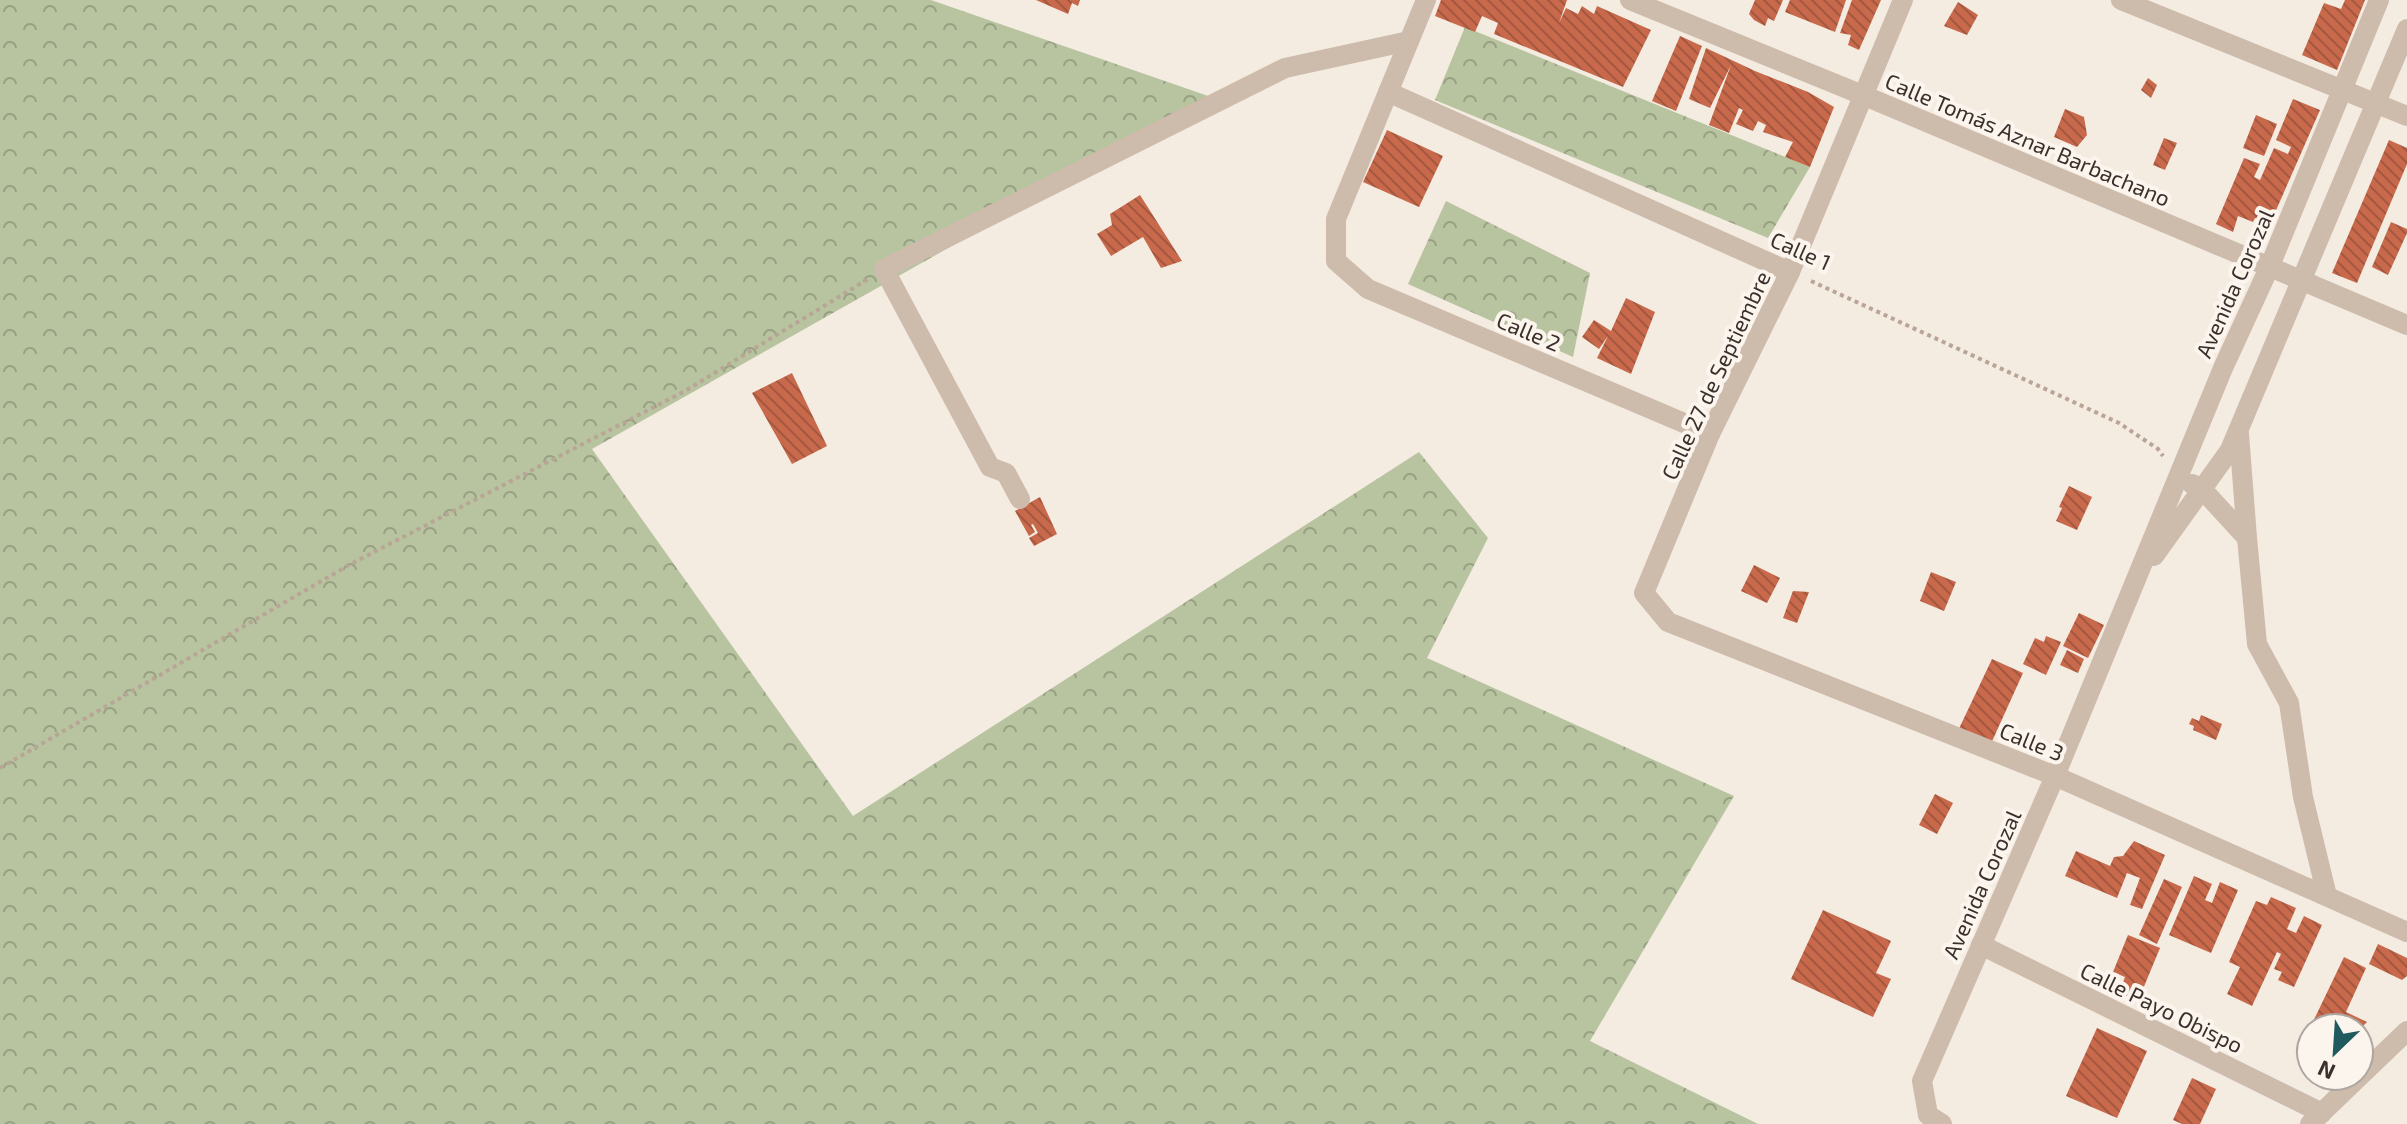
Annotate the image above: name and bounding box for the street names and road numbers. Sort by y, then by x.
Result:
street label: Calle Tomás Aznar Barbachano [1882,67,2174,211]
street label: Avenida Corozal [2190,204,2279,362]
street label: Calle 1 [1767,225,1835,275]
street label: Calle 27 de Septiembre [1655,267,1775,483]
street label: Calle 2 [1493,306,1565,356]
street label: Calle 3 [1996,716,2068,766]
street label: Avenida Corozal [1937,805,2026,963]
street label: Calle Payo Obispo [2077,956,2247,1058]

